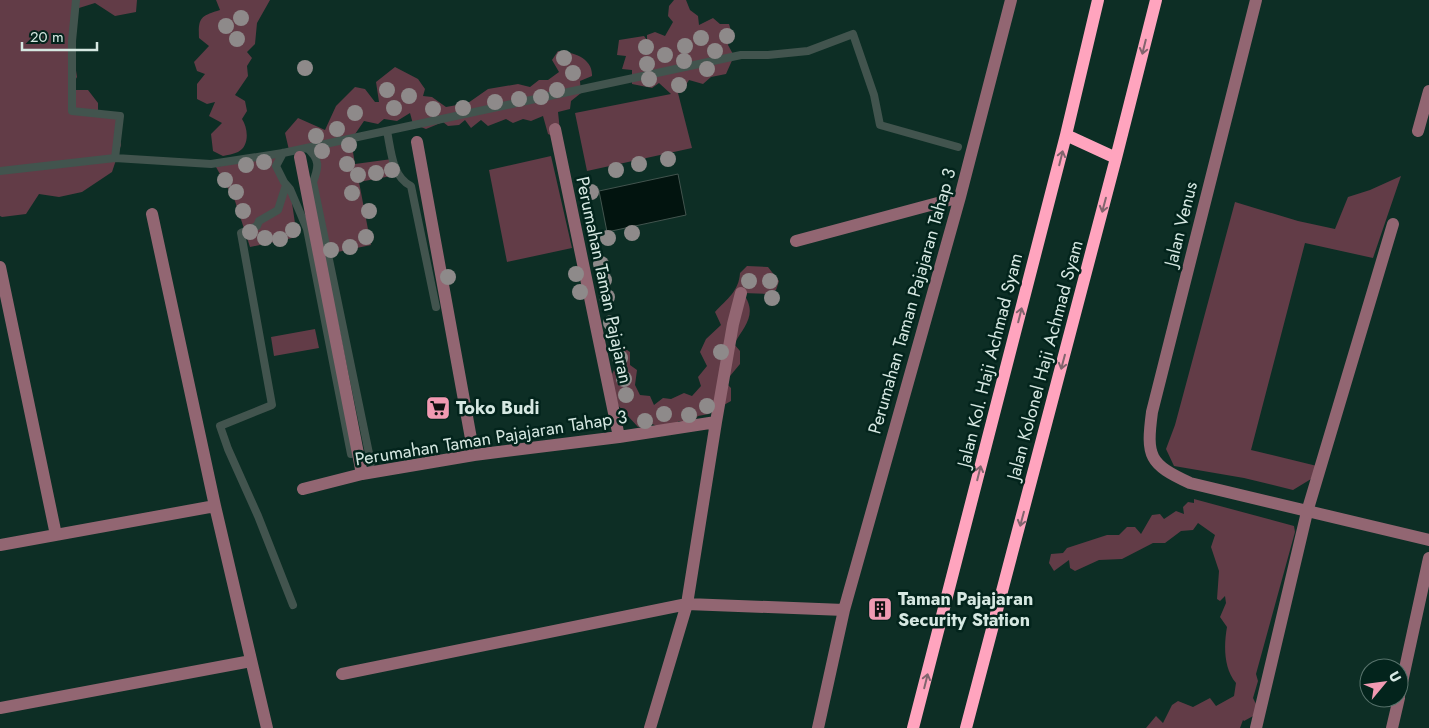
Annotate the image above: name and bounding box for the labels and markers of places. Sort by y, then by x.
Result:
supermarket icon: Toko Budi [425,395,451,421]
place label: Toko Budi [456,395,539,421]
place label: Taman Pajajaran Security Station [898,586,1033,633]
building icon: Taman Pajajaran Security Station [867,596,893,622]

